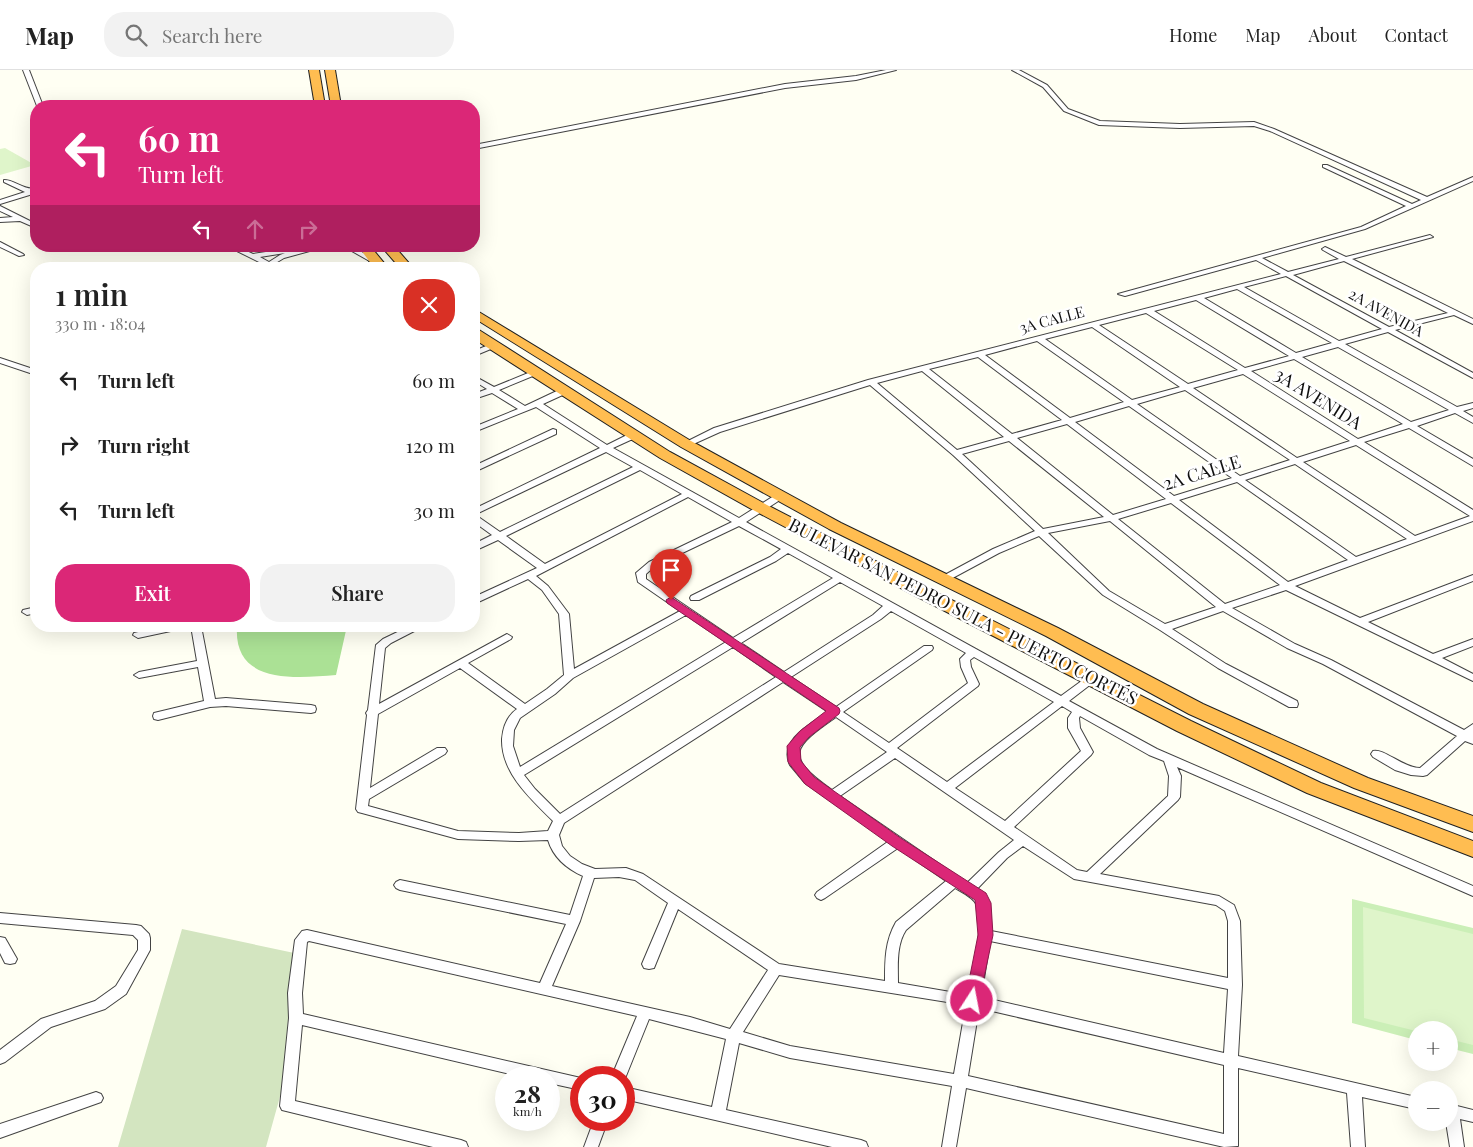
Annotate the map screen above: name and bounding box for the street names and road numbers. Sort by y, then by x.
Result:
street label: 2A AVENIDA [1345,283,1428,341]
street label: 3A CALLE [1017,301,1086,337]
street label: 3A AVENIDA [1270,362,1367,435]
street label: 2A CALLE [1160,449,1243,495]
street label: BULEVAR SAN PEDRO SULA - PUERTO CORTÉS [785,512,1142,710]

